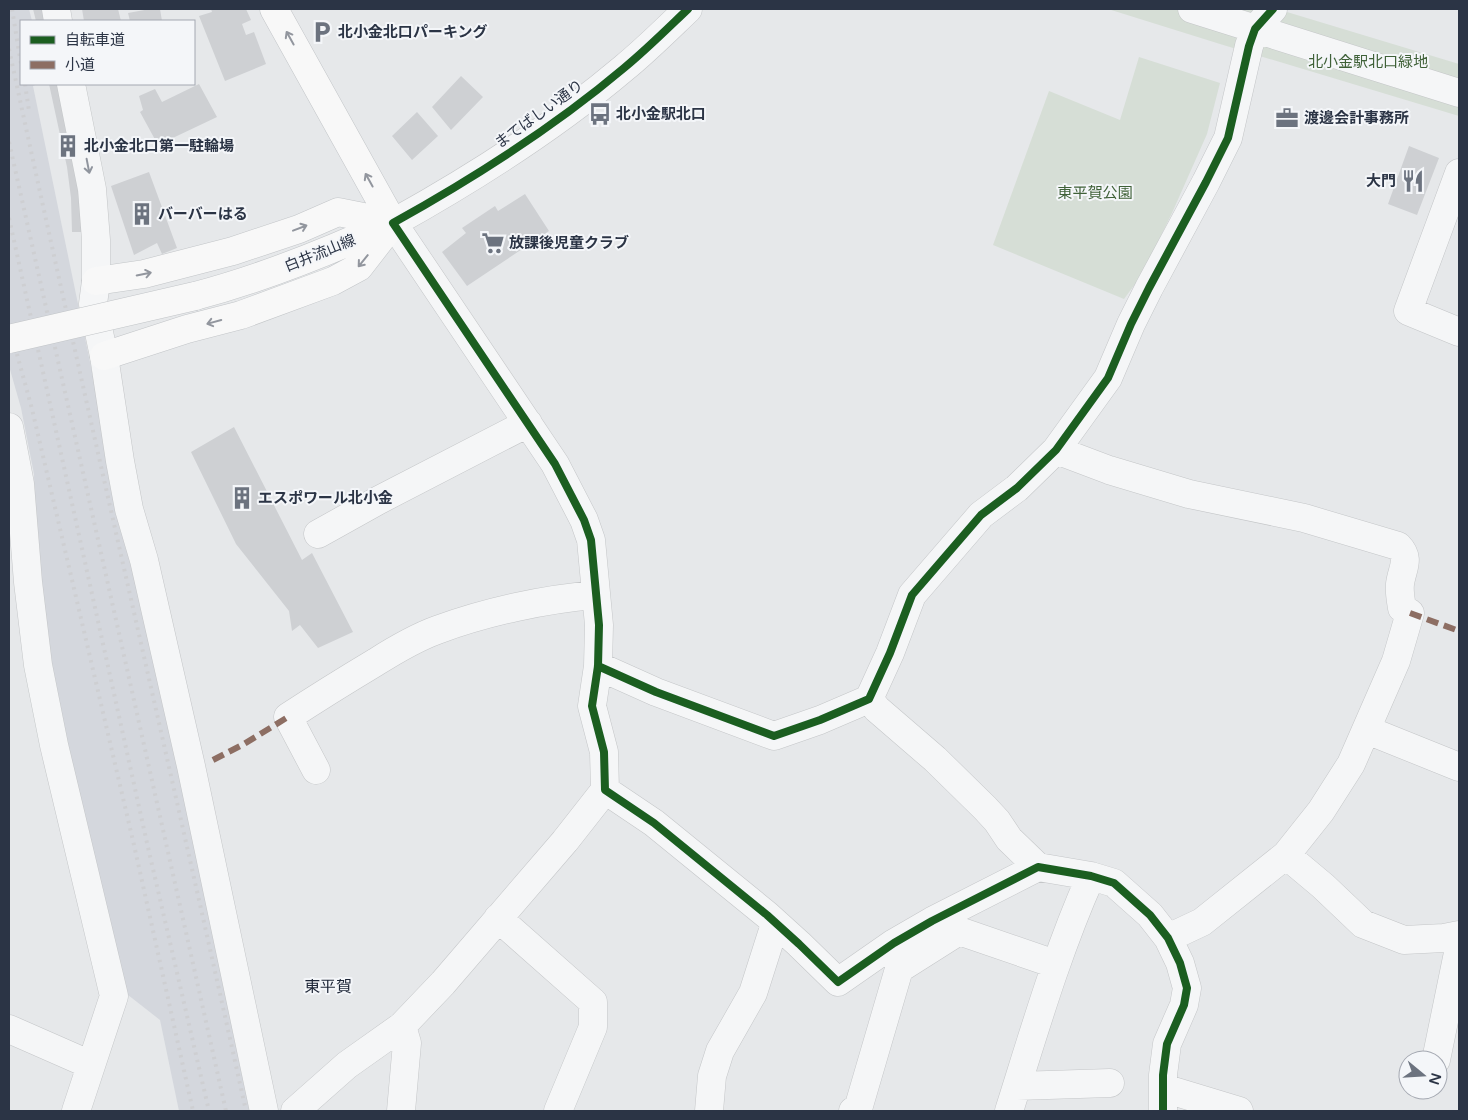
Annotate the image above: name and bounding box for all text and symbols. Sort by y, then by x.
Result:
parking icon: 北小金北口パーキング [309,19,335,45]
legend [20,20,195,85]
place label: 北小金北口パーキング [338,23,488,41]
text: 自転車道 [65,31,125,49]
one-way arrow [285,31,294,46]
park label: 北小金駅北口緑地 [1308,53,1428,71]
text: 小道 [65,56,95,74]
street label: まてばしい通り [491,76,587,152]
bus stop icon: 北小金駅北口 [587,101,613,127]
place label: 北小金駅北口 [616,105,706,123]
office icon: 渡邊会計事務所 [1274,105,1300,131]
place label: 渡邊会計事務所 [1304,109,1409,127]
building icon: 北小金北口第一駐輪場 [55,133,81,159]
place label: 北小金北口第一駐輪場 [84,137,234,155]
one-way arrow [84,157,94,173]
restaurant icon: 大門 [1400,168,1426,194]
place label: 大門 [1366,172,1396,190]
one-way arrow [364,173,373,188]
park label: 東平賀公園 [1057,184,1133,202]
building icon: バーバーはる [129,201,155,227]
place label: バーバーはる [158,205,248,223]
one-way arrow [291,223,307,232]
supermarket icon: 放課後児童クラブ [480,230,506,256]
street label: 白井流山線 [282,231,358,275]
place label: 放課後児童クラブ [509,234,629,252]
one-way arrow [358,255,369,268]
one-way arrow [135,268,151,278]
one-way arrow [207,318,223,328]
building icon: エスポワール北小金 [229,485,255,511]
place label: エスポワール北小金 [258,489,393,507]
district label: 東平賀 [304,977,352,997]
north arrow [1398,1050,1448,1100]
text: N [1425,1071,1445,1087]

